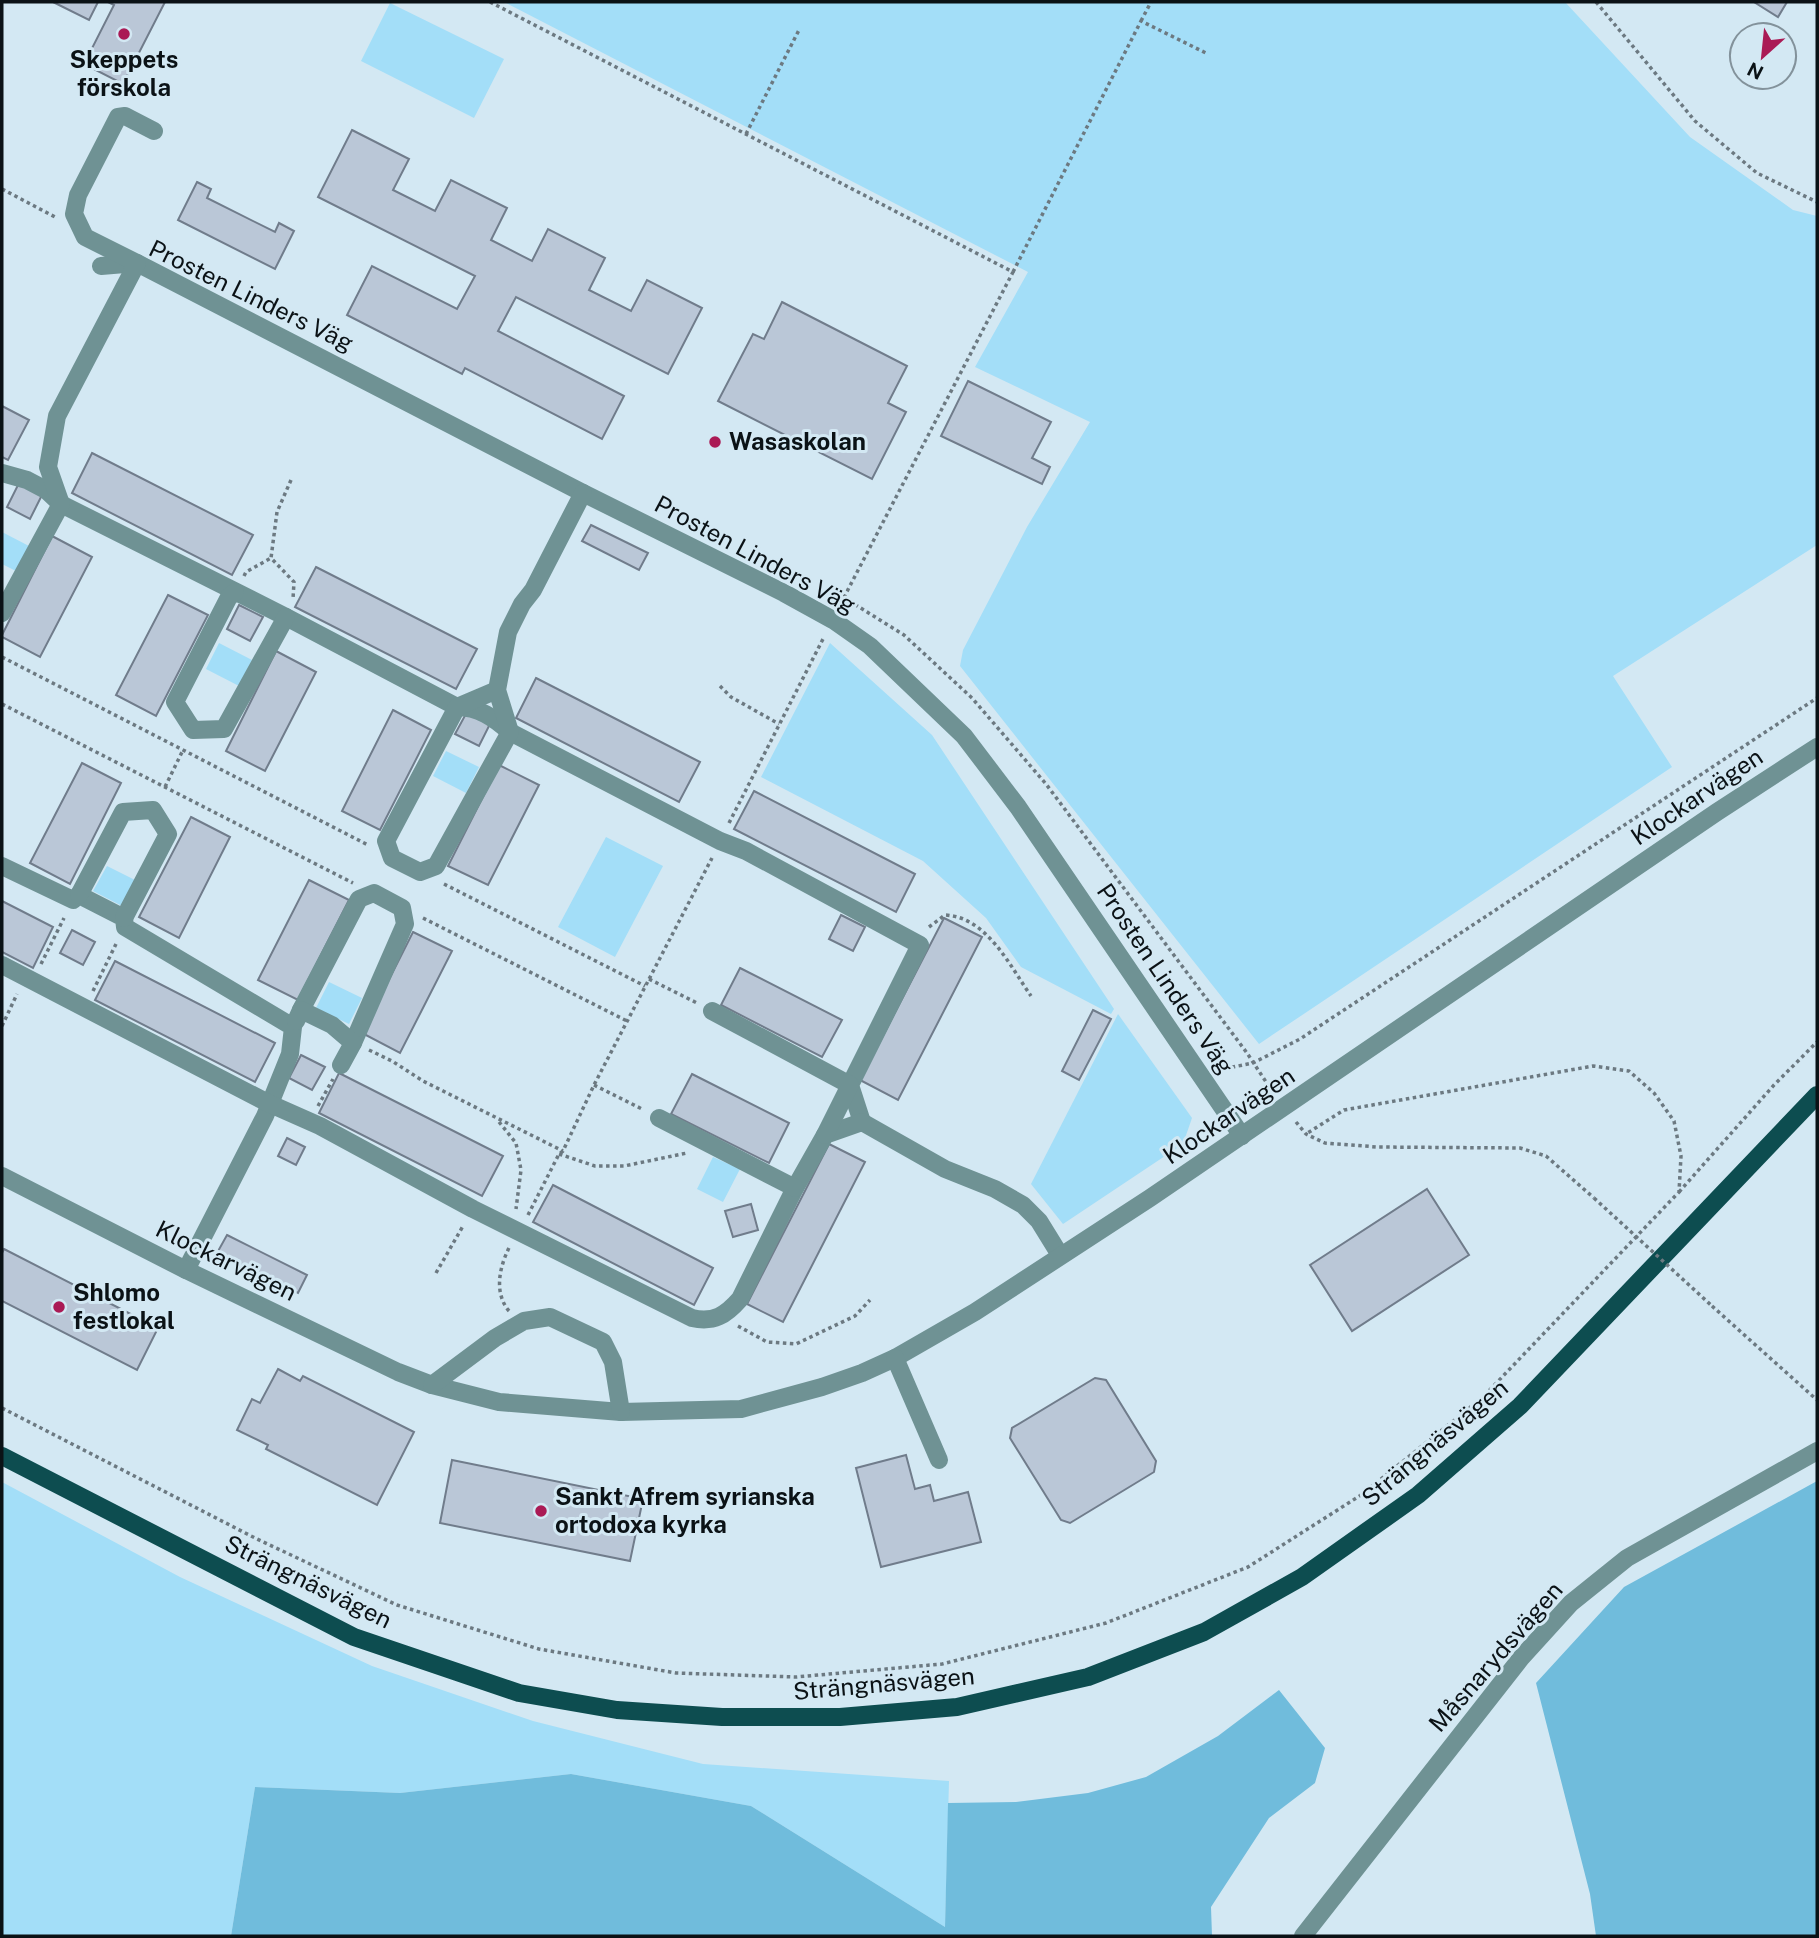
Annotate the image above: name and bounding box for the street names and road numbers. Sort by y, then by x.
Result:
street label: Prosten Linders Väg [145,233,358,357]
street label: Prosten Linders Väg [650,489,861,619]
street label: Klockarvägen [1625,742,1768,850]
street label: Prosten Linders Väg [1092,878,1240,1079]
street label: Klockarvägen [1157,1061,1300,1169]
street label: Klockarvägen [152,1214,301,1306]
street label: Strängnäsvägen [1356,1373,1513,1511]
street label: Strängnäsvägen [220,1529,396,1634]
street label: Måsnarydsvägen [1423,1576,1568,1737]
street label: Strängnäsvägen [792,1661,976,1705]

